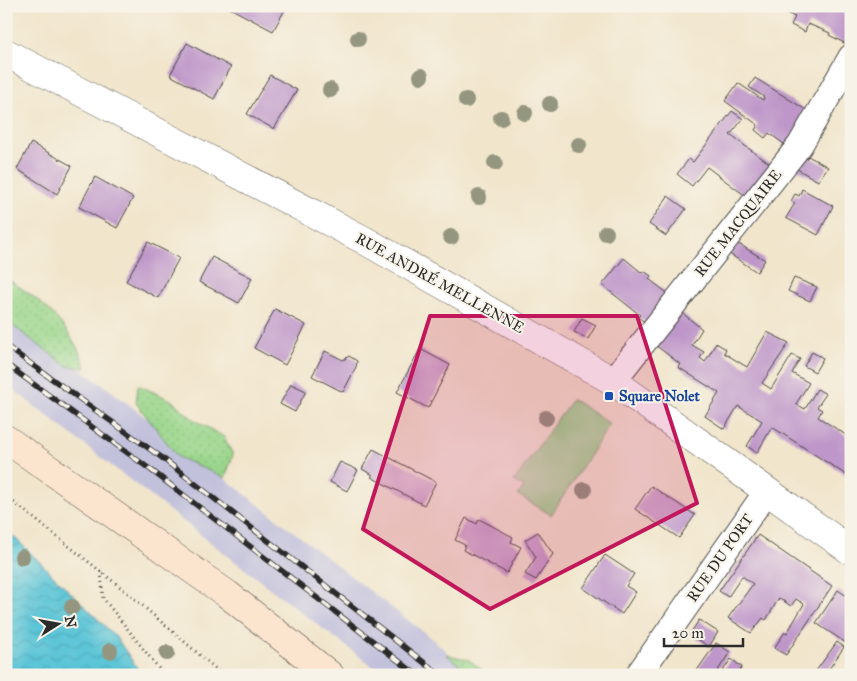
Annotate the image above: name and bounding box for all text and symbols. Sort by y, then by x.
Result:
street label: RUE MACQUAIRE [691,166,786,280]
street label: RUE ANDRÉ MELLENNE [352,228,528,337]
place label: Square Nolet [619,387,700,406]
marker: Square Nolet [603,390,615,402]
street label: RUE DU PORT [683,511,757,605]
north arrow [32,598,82,648]
text: N [61,614,80,629]
scale bar [664,616,743,648]
text: 20 m [672,624,704,642]

